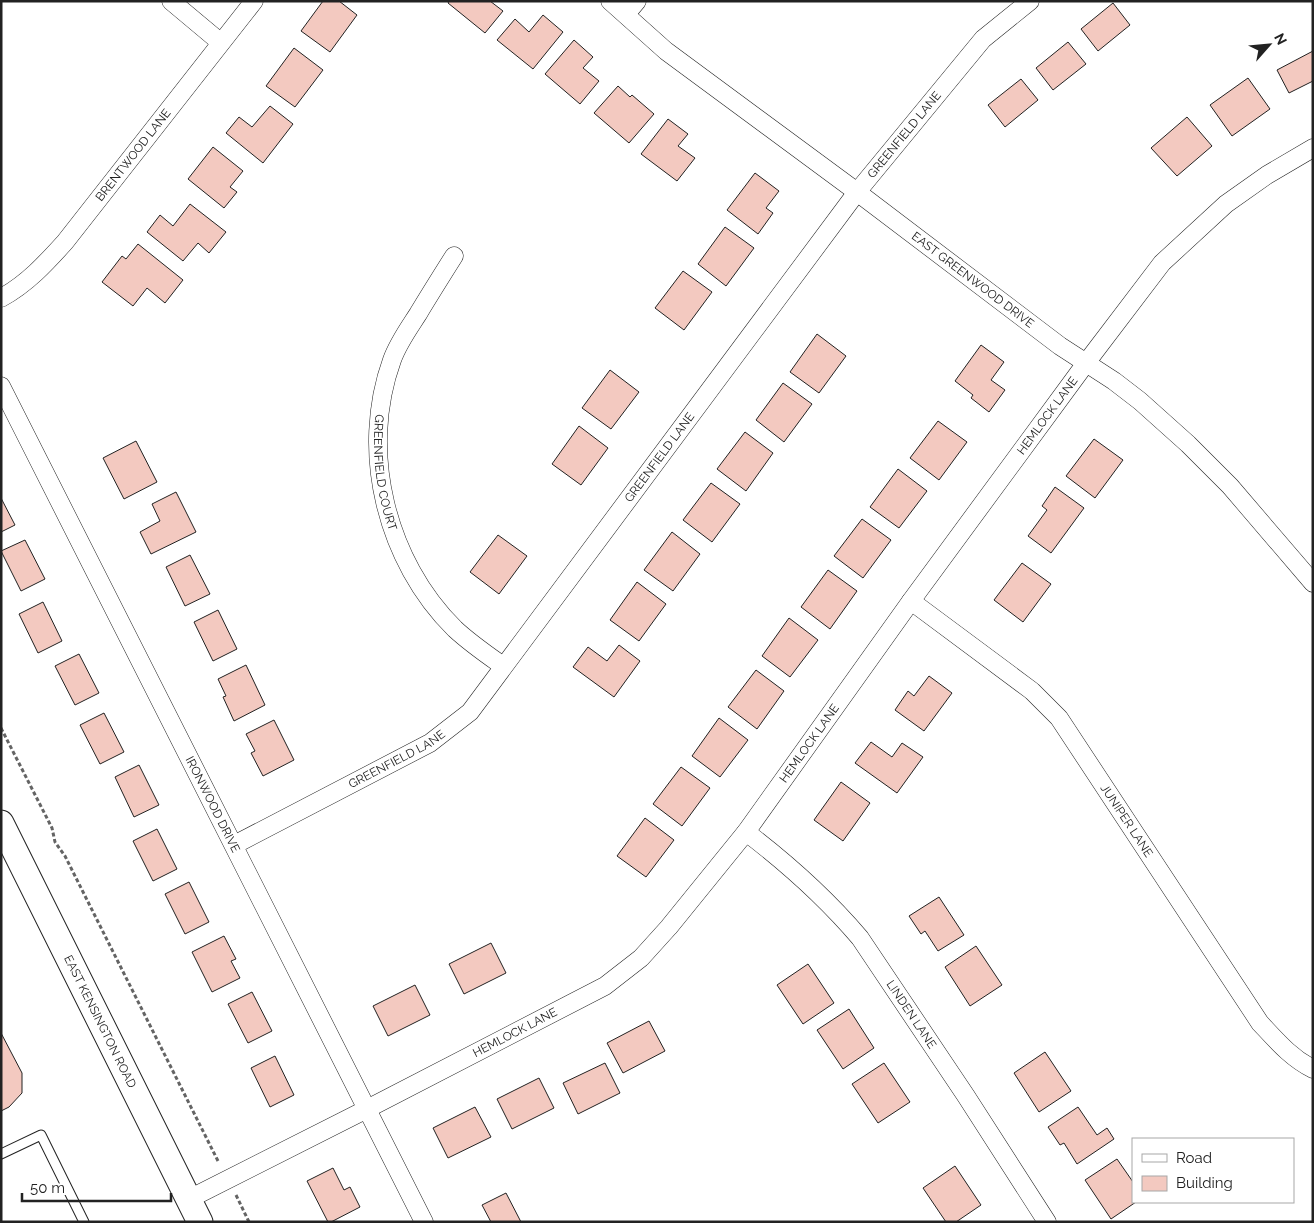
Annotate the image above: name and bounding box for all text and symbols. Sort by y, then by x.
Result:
north arrow [1244,20,1294,70]
text: N [1271,31,1290,47]
street label: GREENFIELD LANE [864,89,944,181]
street label: BRENTWOOD LANE [93,106,174,204]
street label: EAST GREENWOOD DRIVE [909,229,1037,331]
street label: HEMLOCK LANE [1014,374,1080,457]
street label: GREENFIELD LANE [622,410,697,505]
street label: GREENFIELD COURT [371,414,400,533]
street label: HEMLOCK LANE [777,701,842,785]
street label: GREENFIELD LANE [346,727,448,791]
street label: IRONWOOD DRIVE [183,754,243,855]
street label: JUNIPER LANE [1098,782,1156,860]
street label: EAST KENSINGTON ROAD [61,953,139,1091]
street label: LINDEN LANE [883,978,939,1051]
street label: HEMLOCK LANE [470,1005,559,1060]
legend [1132,1138,1294,1203]
text: Road [1176,1149,1212,1167]
scale bar [22,1170,171,1202]
text: Building [1176,1174,1233,1192]
text: 50 m [30,1179,65,1197]

